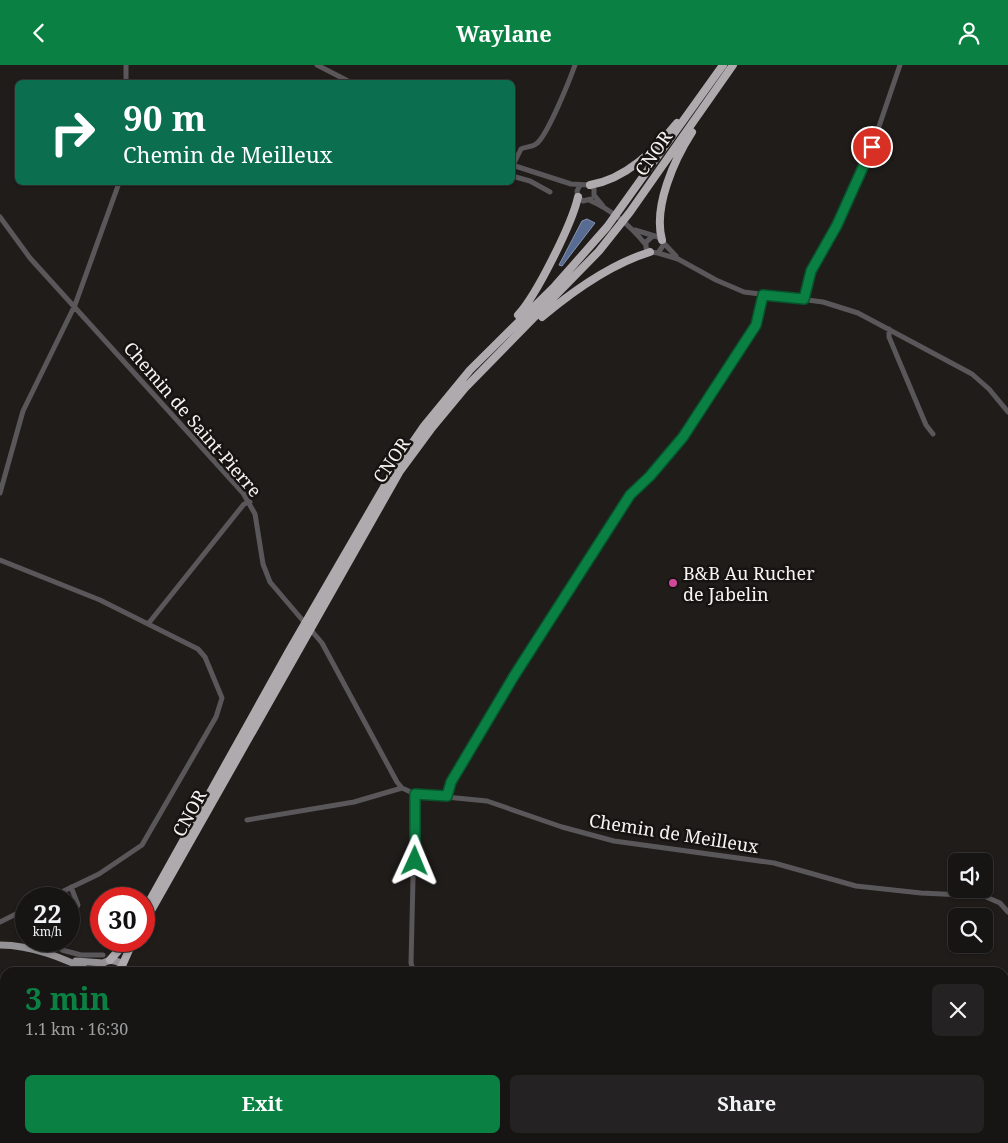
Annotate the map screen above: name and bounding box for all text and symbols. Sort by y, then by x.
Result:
text: Waylane [456,18,552,48]
icon: back [25,19,53,47]
icon: person [955,19,983,47]
text: 90 m [123,94,206,141]
icon: right [40,100,105,165]
street label: CNOR [629,126,677,180]
pin [851,126,893,168]
icon: arrive [858,133,886,161]
text: Chemin de Meilleux [123,139,333,169]
street label: Chemin de Saint-Pierre [119,336,267,502]
street label: CNOR [367,432,415,487]
place label: B&B Au Rucher de Jabelin [683,561,815,606]
marker: B&B Au Rucher de Jabelin [667,577,679,589]
street label: CNOR [166,785,212,841]
street label: Chemin de Meilleux [587,808,761,858]
position arrow [388,834,440,886]
map controls [948,853,993,953]
button: sound [948,853,993,898]
speed limit sign: 30 [90,887,155,952]
text: 22 [33,896,62,930]
button: search [948,908,993,953]
text: km/h [33,923,62,940]
text: 3 min [25,978,110,1019]
button: close [932,984,984,1036]
text: 1.1 km · 16:30 [25,1018,128,1040]
button: Exit [25,1075,500,1133]
button: Share [510,1075,984,1133]

